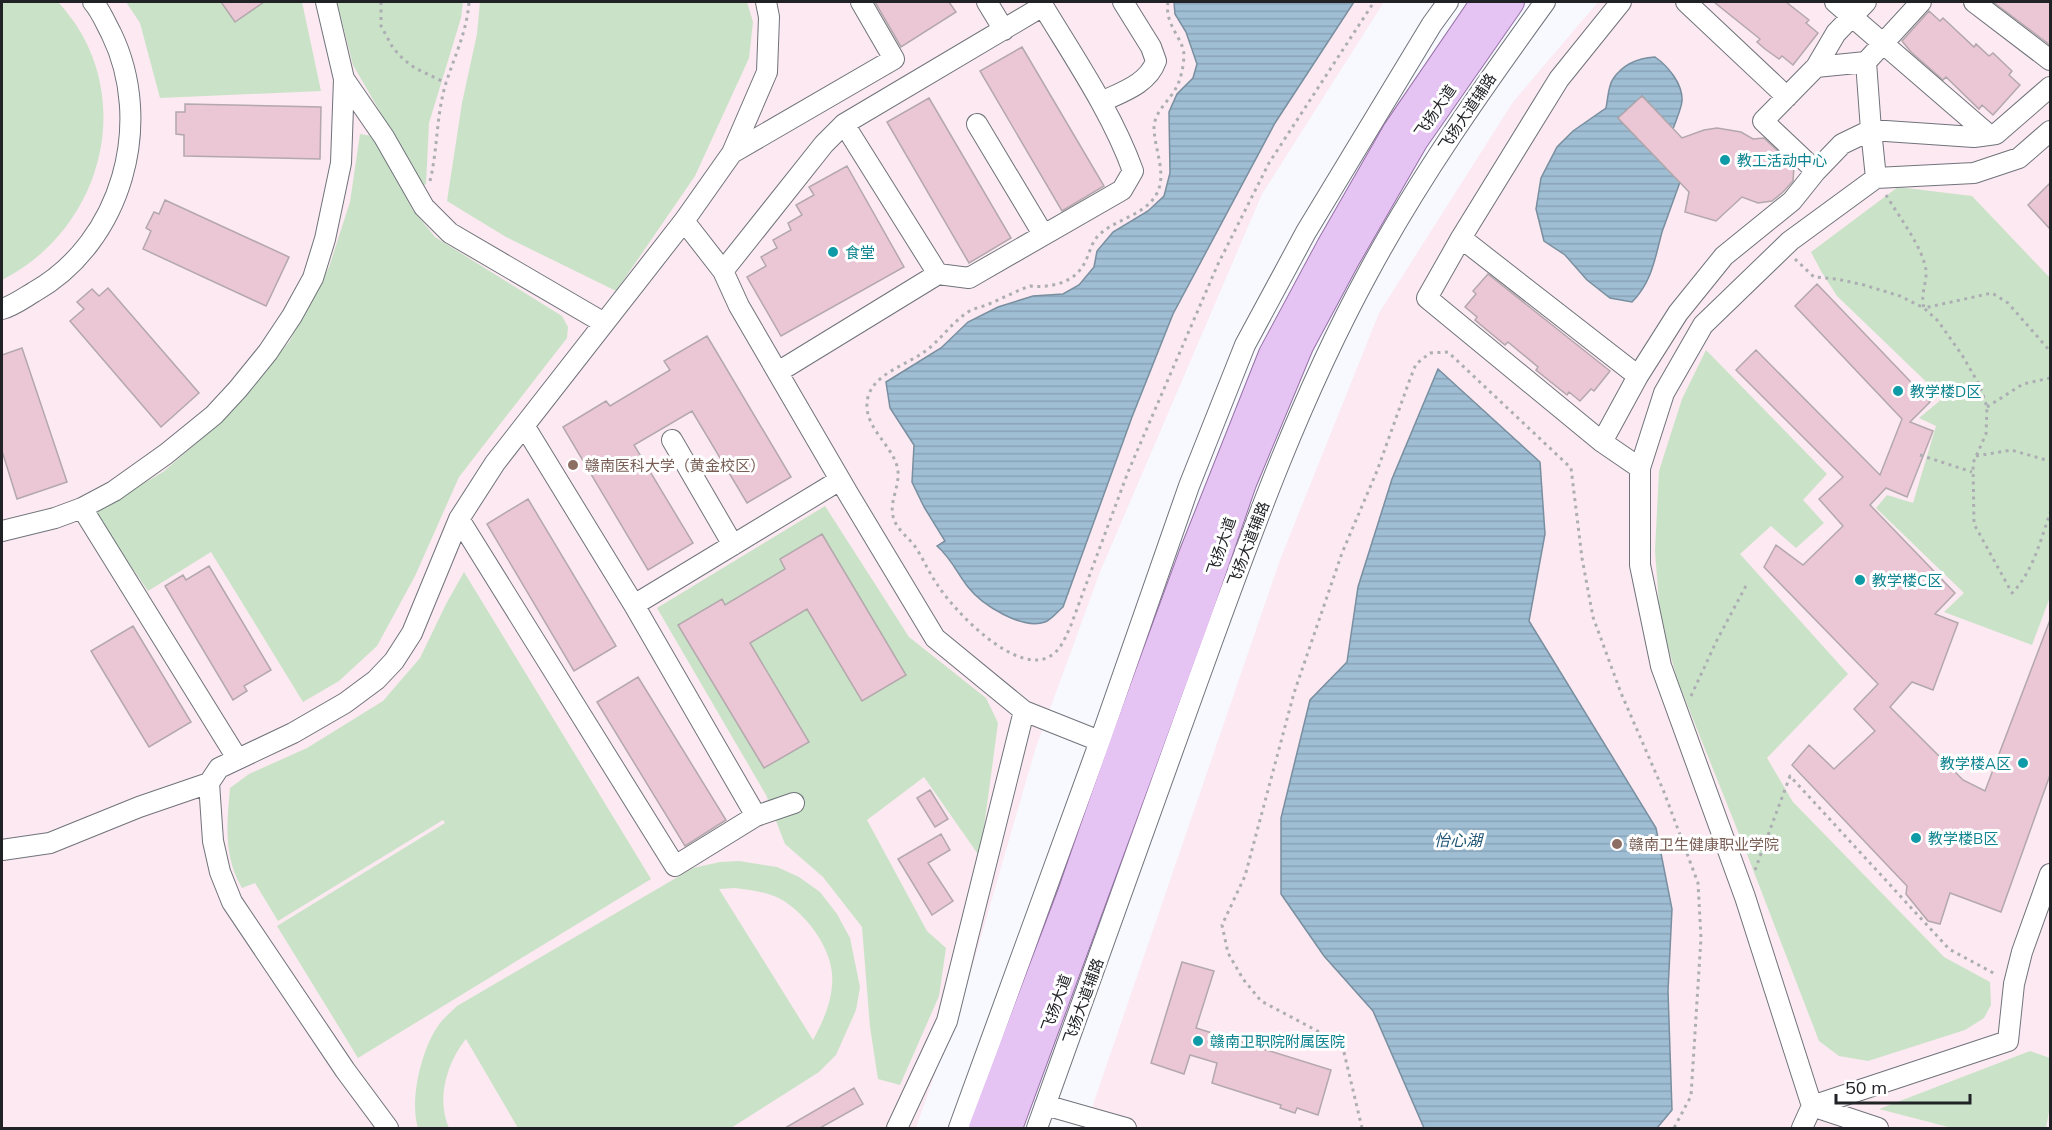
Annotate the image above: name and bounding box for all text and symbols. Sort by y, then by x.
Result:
street label: 飞扬大道辅路 [1434,69,1500,155]
street label: 飞扬大道 [1410,81,1460,141]
place label: 教工活动中心 [1737,151,1827,170]
marker: 教工活动中心 [1718,153,1732,167]
place label: 食堂 [845,243,875,262]
marker: 食堂 [826,245,840,259]
place label: 教学楼D区 [1910,382,1981,401]
marker: 教学楼D区 [1891,384,1905,398]
place label: 赣南医科大学（黄金校区） [585,456,765,475]
marker: 赣南医科大学（黄金校区） [566,458,580,472]
street label: 飞扬大道辅路 [1223,499,1273,589]
street label: 飞扬大道 [1202,515,1240,577]
place label: 教学楼C区 [1872,571,1942,590]
marker: 教学楼C区 [1853,573,1867,587]
place label: 教学楼A区 [1940,754,2011,773]
marker: 教学楼A区 [2016,756,2030,770]
place label: 教学楼B区 [1928,829,1998,848]
water label: 怡心湖 [1434,830,1485,850]
marker: 教学楼B区 [1909,831,1923,845]
place label: 赣南卫生健康职业学院 [1629,835,1779,854]
marker: 赣南卫生健康职业学院 [1610,837,1624,851]
street label: 飞扬大道辅路 [1059,955,1107,1047]
street label: 飞扬大道 [1037,972,1075,1034]
place label: 赣南卫职院附属医院 [1210,1032,1345,1051]
marker: 赣南卫职院附属医院 [1191,1034,1205,1048]
scale bar [1836,1067,1970,1105]
text: 50 m [1845,1076,1887,1099]

